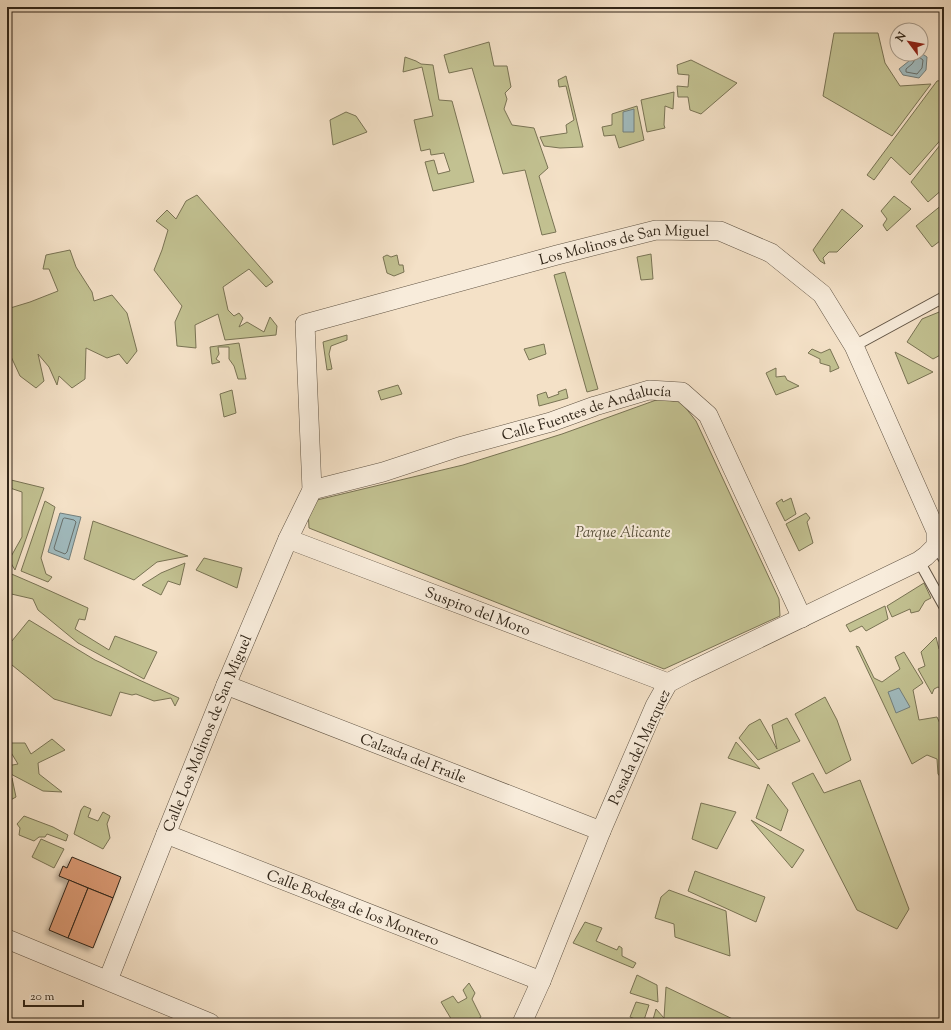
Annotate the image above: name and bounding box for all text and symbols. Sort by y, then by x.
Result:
north arrow [889,22,929,62]
text: N [892,29,911,46]
street label: Los Molinos de San Miguel [537,221,710,271]
street label: Calle Fuentes de Andalucía [500,381,672,447]
park label: Parque Alicante [575,523,671,544]
street label: Suspiro del Moro [422,583,533,642]
street label: Calle Los Molinos de San Miguel [159,632,258,836]
street label: Posada del Marquez [604,686,677,809]
street label: Calzada del Fraile [356,729,469,790]
street label: Calle Bodega de los Montero [263,865,442,952]
scale bar [24,982,83,1008]
text: 20 m [30,988,55,1006]

